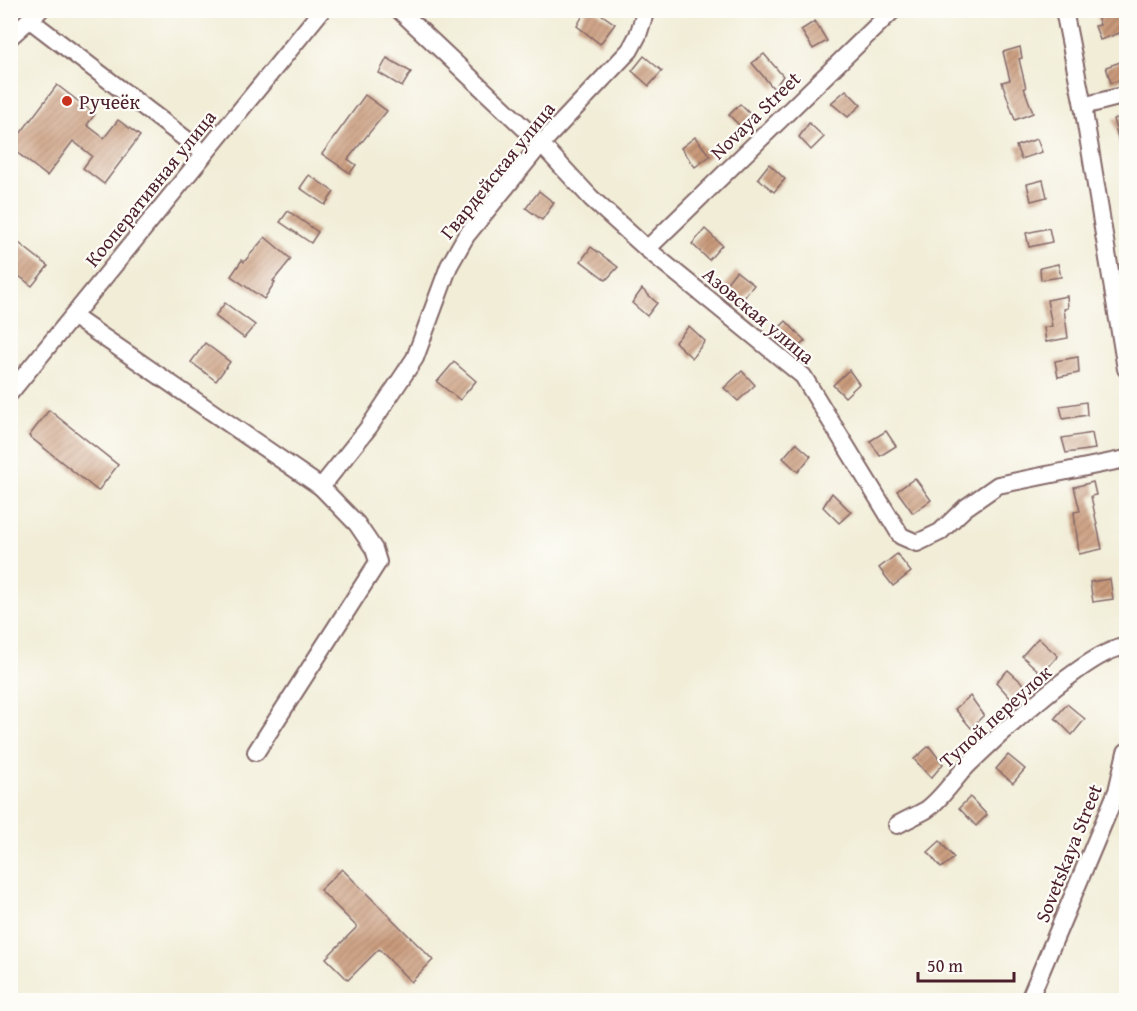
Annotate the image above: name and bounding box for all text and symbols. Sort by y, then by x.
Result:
street label: Novaya Street [703,64,807,166]
place label: Ручеёк [79,87,140,116]
marker: Ручеёк [60,94,74,108]
street label: Гвардейская улица [432,95,562,245]
street label: Кооперативная улица [77,103,223,273]
street label: Азовская улица [697,259,822,371]
street label: Тупой переулок [933,657,1058,774]
street label: Sovetskaya Street [1027,779,1109,927]
scale bar [918,945,1014,983]
text: 50 m [927,952,963,979]

